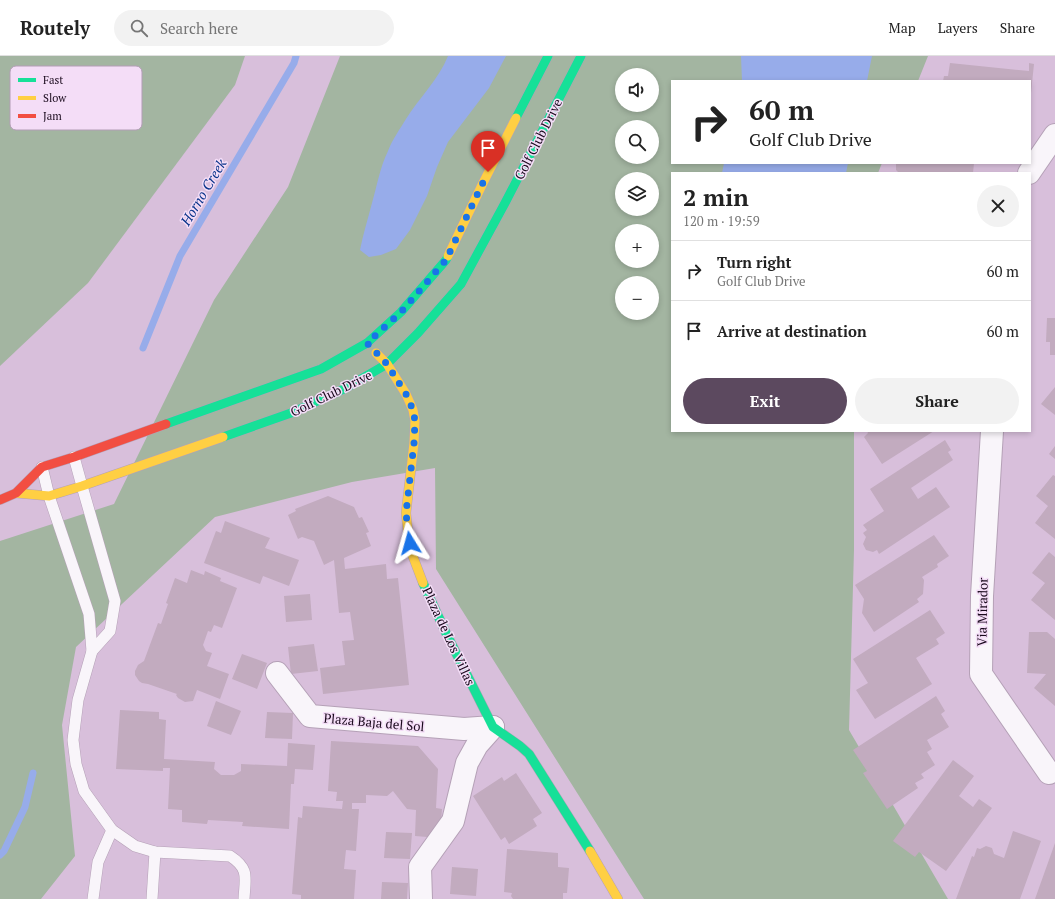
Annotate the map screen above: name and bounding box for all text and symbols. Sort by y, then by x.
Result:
search box [114,10,394,46]
text: Routely [20,15,90,40]
icon: search [128,17,150,39]
text: Search here [160,18,238,38]
text: Map [889,18,916,37]
text: Layers [938,18,978,37]
text: Share [1000,18,1035,37]
legend [10,66,142,130]
map controls [615,68,659,320]
button: sound [615,68,659,112]
text: Fast [43,73,63,87]
text: Slow [43,91,67,105]
text: 60 m [749,91,814,128]
street label: Golf Club Drive [510,95,566,183]
icon: right [683,96,735,148]
text: Jam [43,109,62,123]
button: search [615,120,659,164]
text: Golf Club Drive [749,127,872,151]
pin [471,131,505,172]
icon: arrive [477,137,499,159]
water label: Horno Creek [175,155,230,230]
button: layers [615,172,659,216]
text: 2 min [683,181,749,213]
button: close [977,185,1019,227]
text: 120 m · 19:59 [683,212,760,230]
button: + [615,224,659,268]
text: Turn right [717,252,792,272]
icon: right [683,260,705,282]
text: 60 m [986,261,1019,281]
text: Golf Club Drive [717,272,806,290]
button: − [615,276,659,320]
icon: arrive [683,320,705,342]
text: Arrive at destination [717,321,867,341]
text: 60 m [986,321,1019,341]
street label: Golf Club Drive [287,365,375,421]
button: Exit [683,378,847,424]
button: Share [855,378,1019,424]
position arrow [389,522,431,564]
street label: Via Mirador [972,578,992,646]
street label: Plaza de Los Villas [418,584,480,688]
street label: Plaza Baja del Sol [323,709,425,735]

